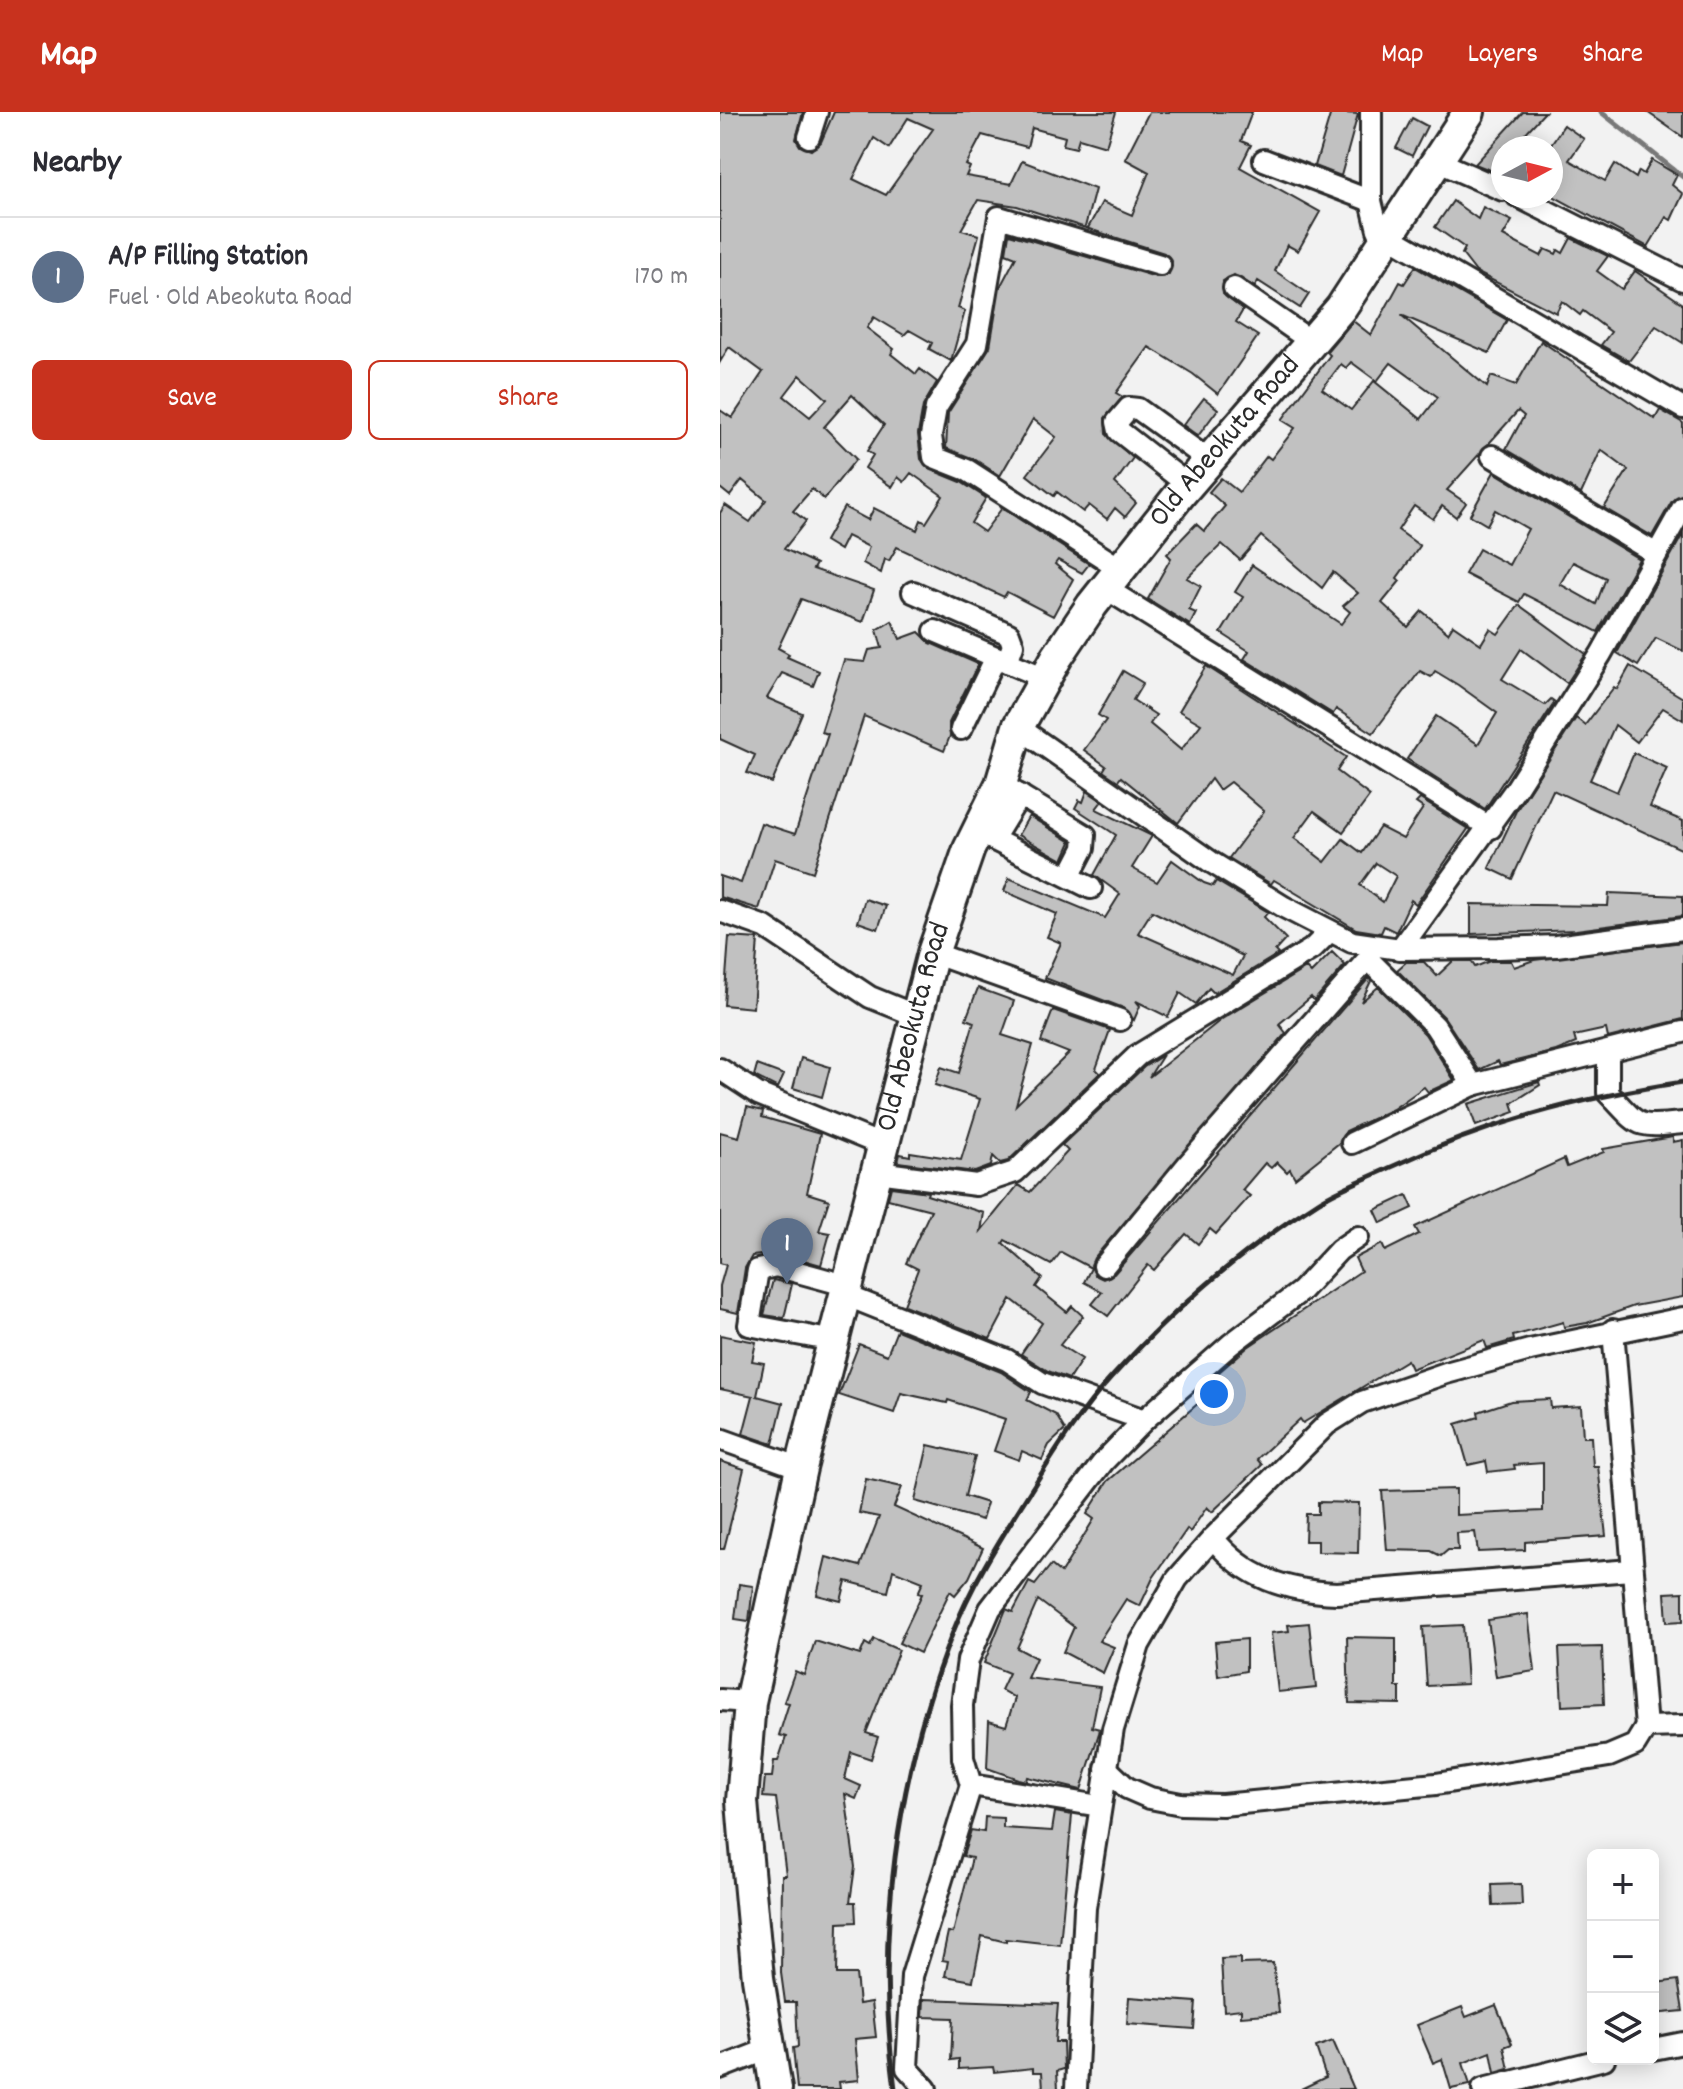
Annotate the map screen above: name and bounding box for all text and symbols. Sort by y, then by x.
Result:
text: Map [40,29,98,84]
text: Map [1381,36,1424,76]
text: Layers [1468,36,1538,76]
text: Share [1582,36,1643,76]
north arrow [1491,136,1563,208]
text: Nearby [32,140,121,189]
text: A/P Filling Station [108,237,308,280]
text: 1 [55,259,61,296]
text: 170 m [634,259,688,296]
text: Fuel · Old Abeokuta Road [108,280,352,317]
street label: Old Abeokuta Road [1139,347,1312,538]
button: Save [32,360,352,440]
button: Share [368,360,688,440]
street label: Old Abeokuta Road [866,917,963,1137]
pin: 1 [761,1218,813,1284]
your location [1194,1374,1234,1414]
map controls [1587,1849,1659,2065]
button: + [1587,1849,1659,1921]
button: − [1587,1921,1659,1993]
button: layers [1587,1993,1659,2065]

